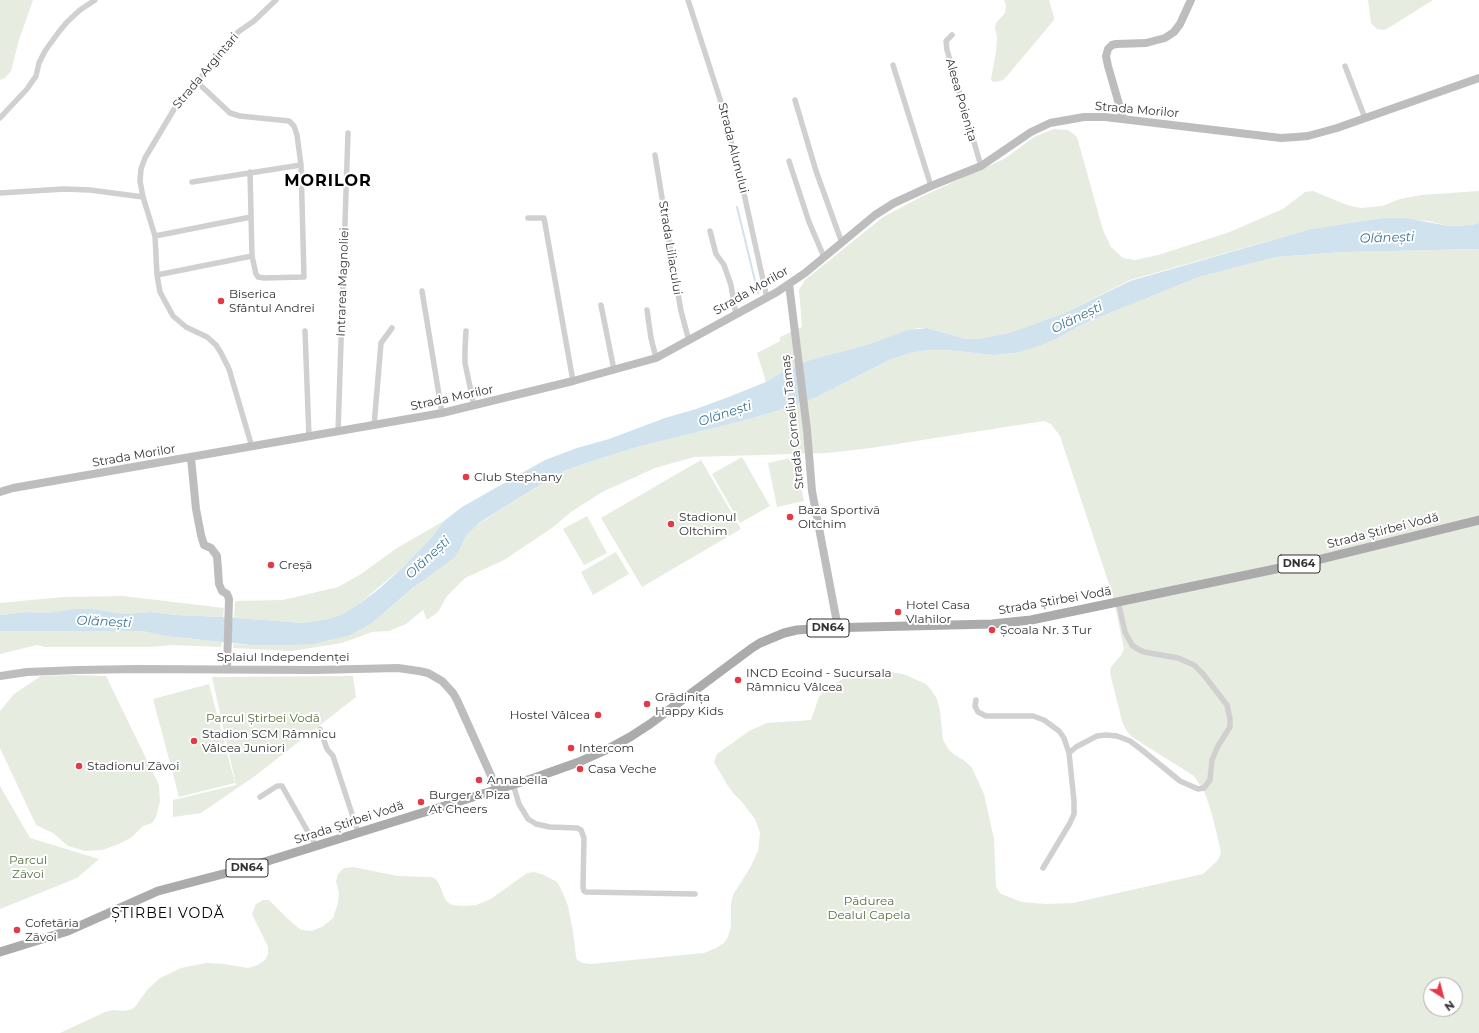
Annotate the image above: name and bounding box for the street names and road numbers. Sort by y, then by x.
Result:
street label: Strada Argintari [170,30,242,112]
street label: Aleea Poienița [942,57,980,143]
street label: Strada Morilor [1094,99,1180,121]
street label: Strada Alunului [715,101,751,195]
street label: Strada Liliacului [655,200,685,296]
street label: Intrarea Magnoliei [334,227,352,337]
street label: Strada Morilor [711,264,791,318]
street label: Strada Corneliu Tamaș [779,354,807,490]
street label: Strada Morilor [409,382,495,414]
street label: Strada Morilor [91,442,177,470]
street label: Strada Știrbei Vodă [1326,510,1440,552]
road number: DN64 [1278,555,1320,573]
street label: Strada Știrbei Vodă [997,584,1113,618]
road number: DN64 [807,619,849,637]
street label: Splaiul Independenței [217,650,349,664]
street label: Strada Știrbei Vodă [292,798,406,848]
road number: DN64 [226,859,268,877]

